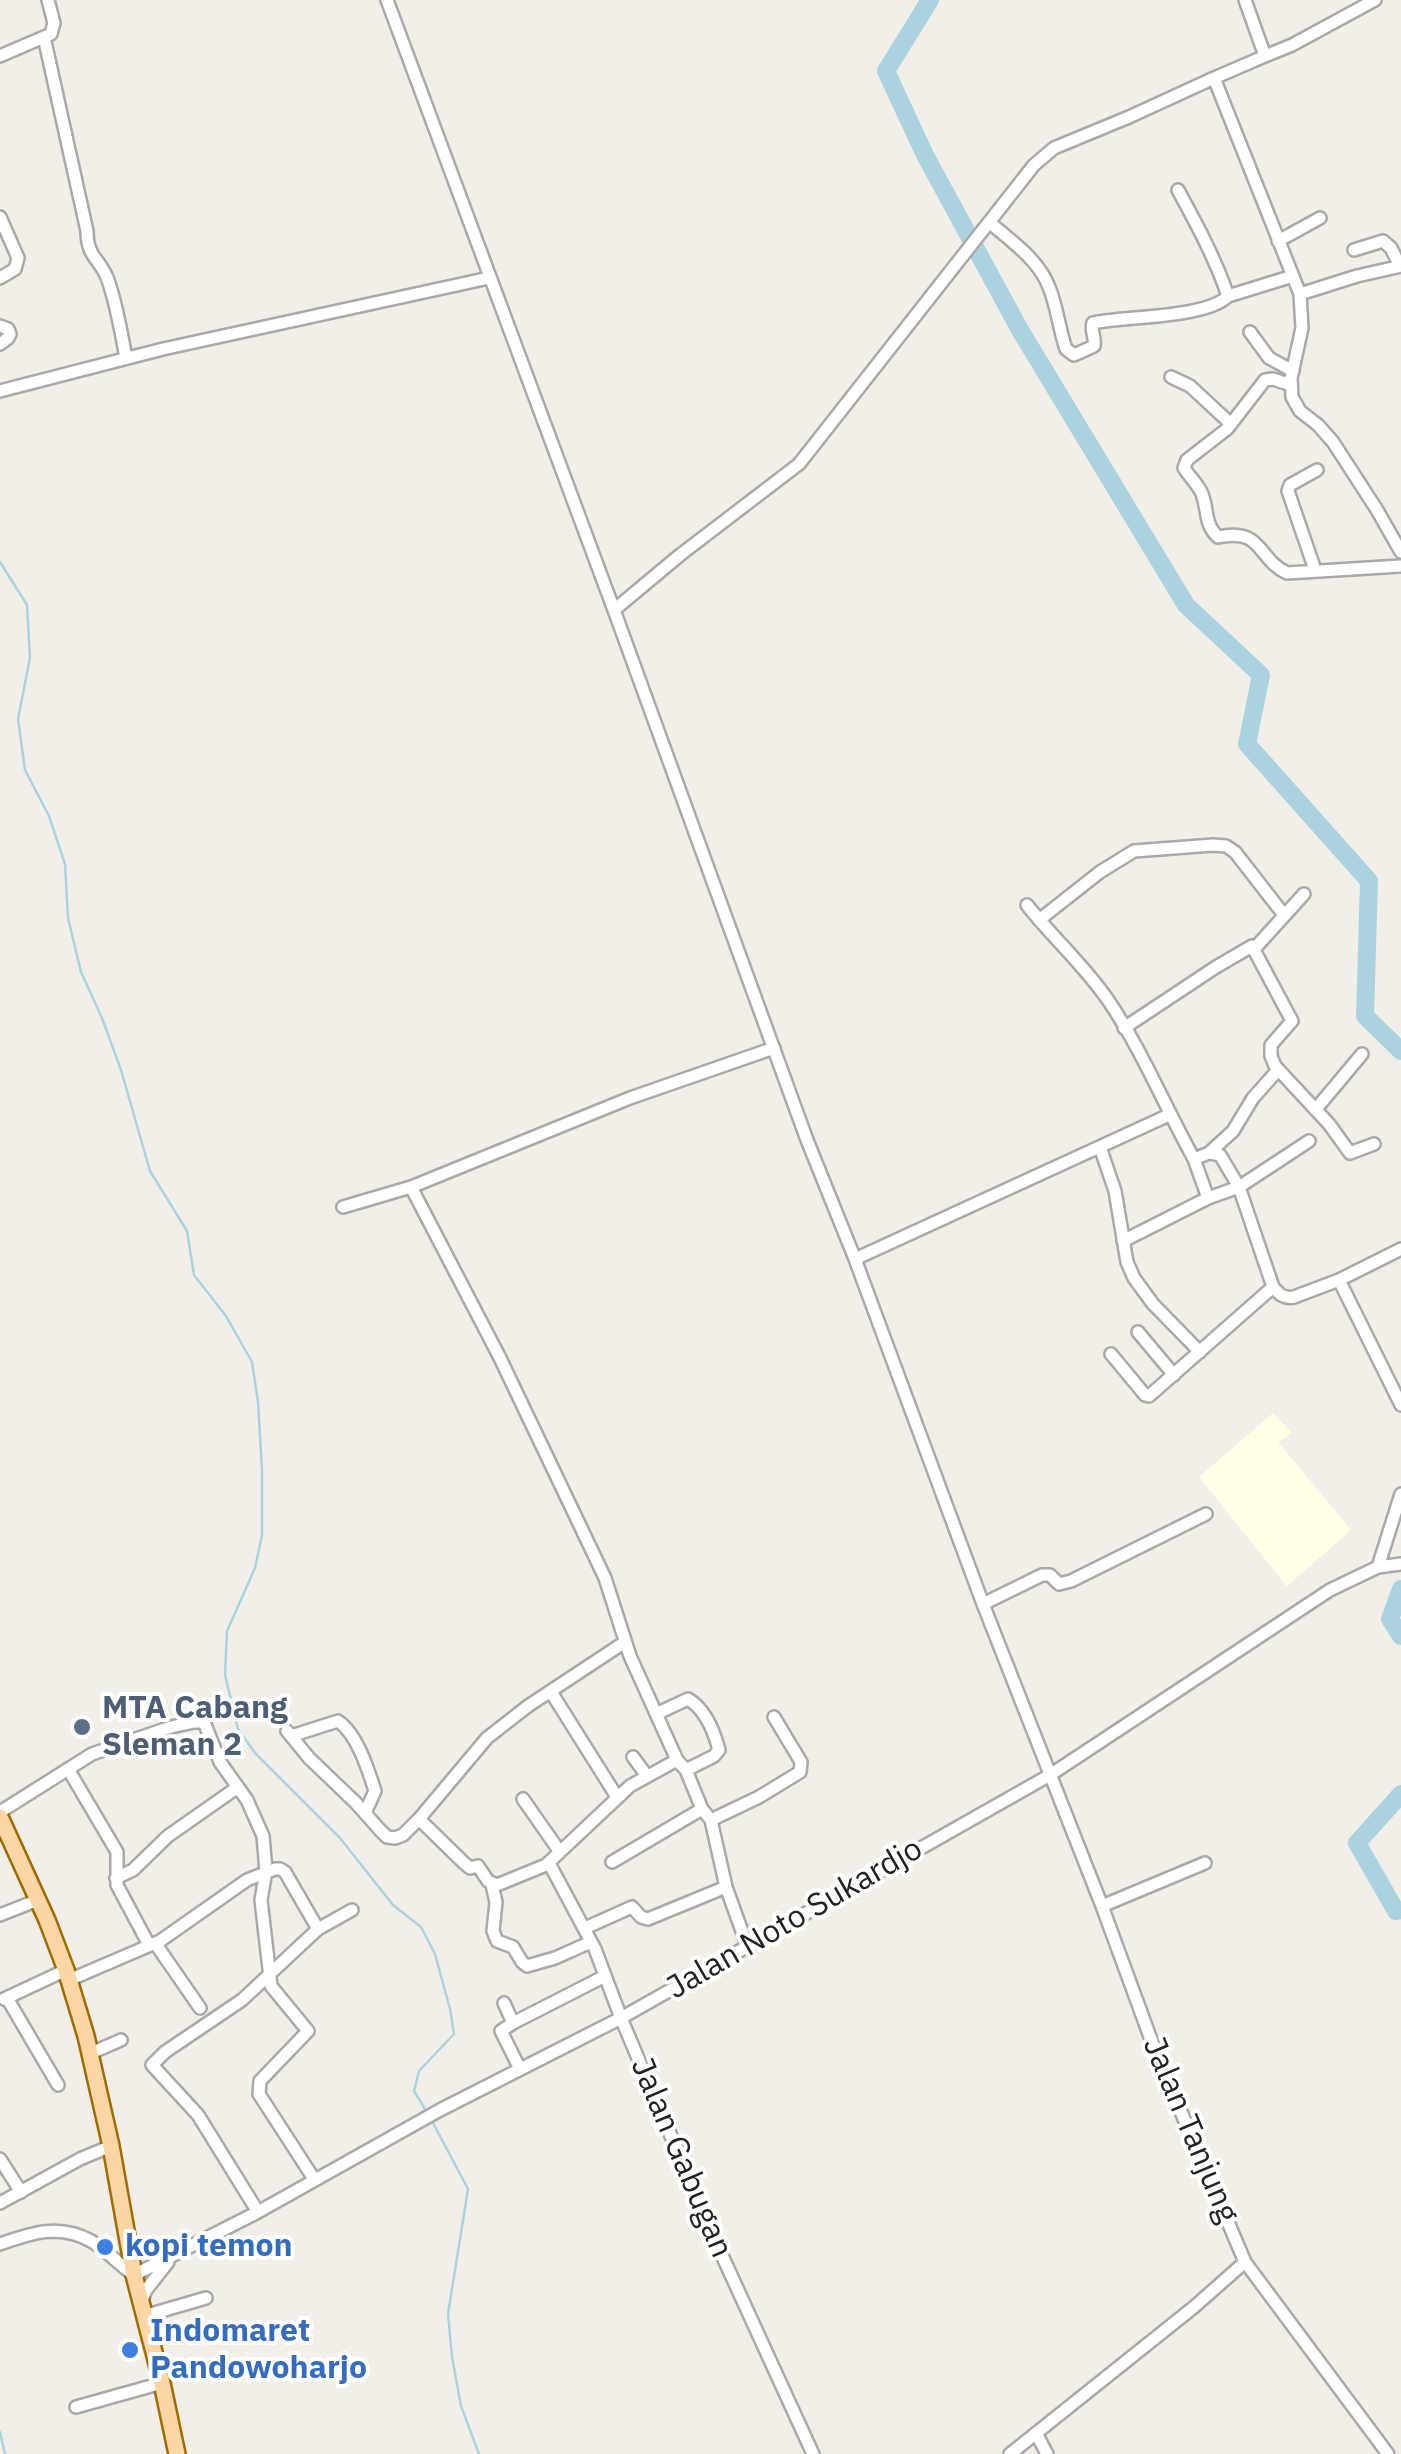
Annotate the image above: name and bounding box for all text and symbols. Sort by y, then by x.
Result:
place label: MTA Cabang Sleman 2 [102,1690,288,1765]
marker: MTA Cabang Sleman 2 [71,1716,93,1738]
street label: Jalan Noto Sukardjo [660,1830,930,2008]
street label: Jalan Tanjung [1134,2032,1246,2228]
street label: Jalan Gabugan [622,2052,740,2264]
place label: kopi temon [125,2228,293,2266]
marker: kopi temon [94,2236,116,2258]
place label: Indomaret Pandowoharjo [150,2313,367,2388]
marker: Indomaret Pandowoharjo [119,2339,141,2361]

